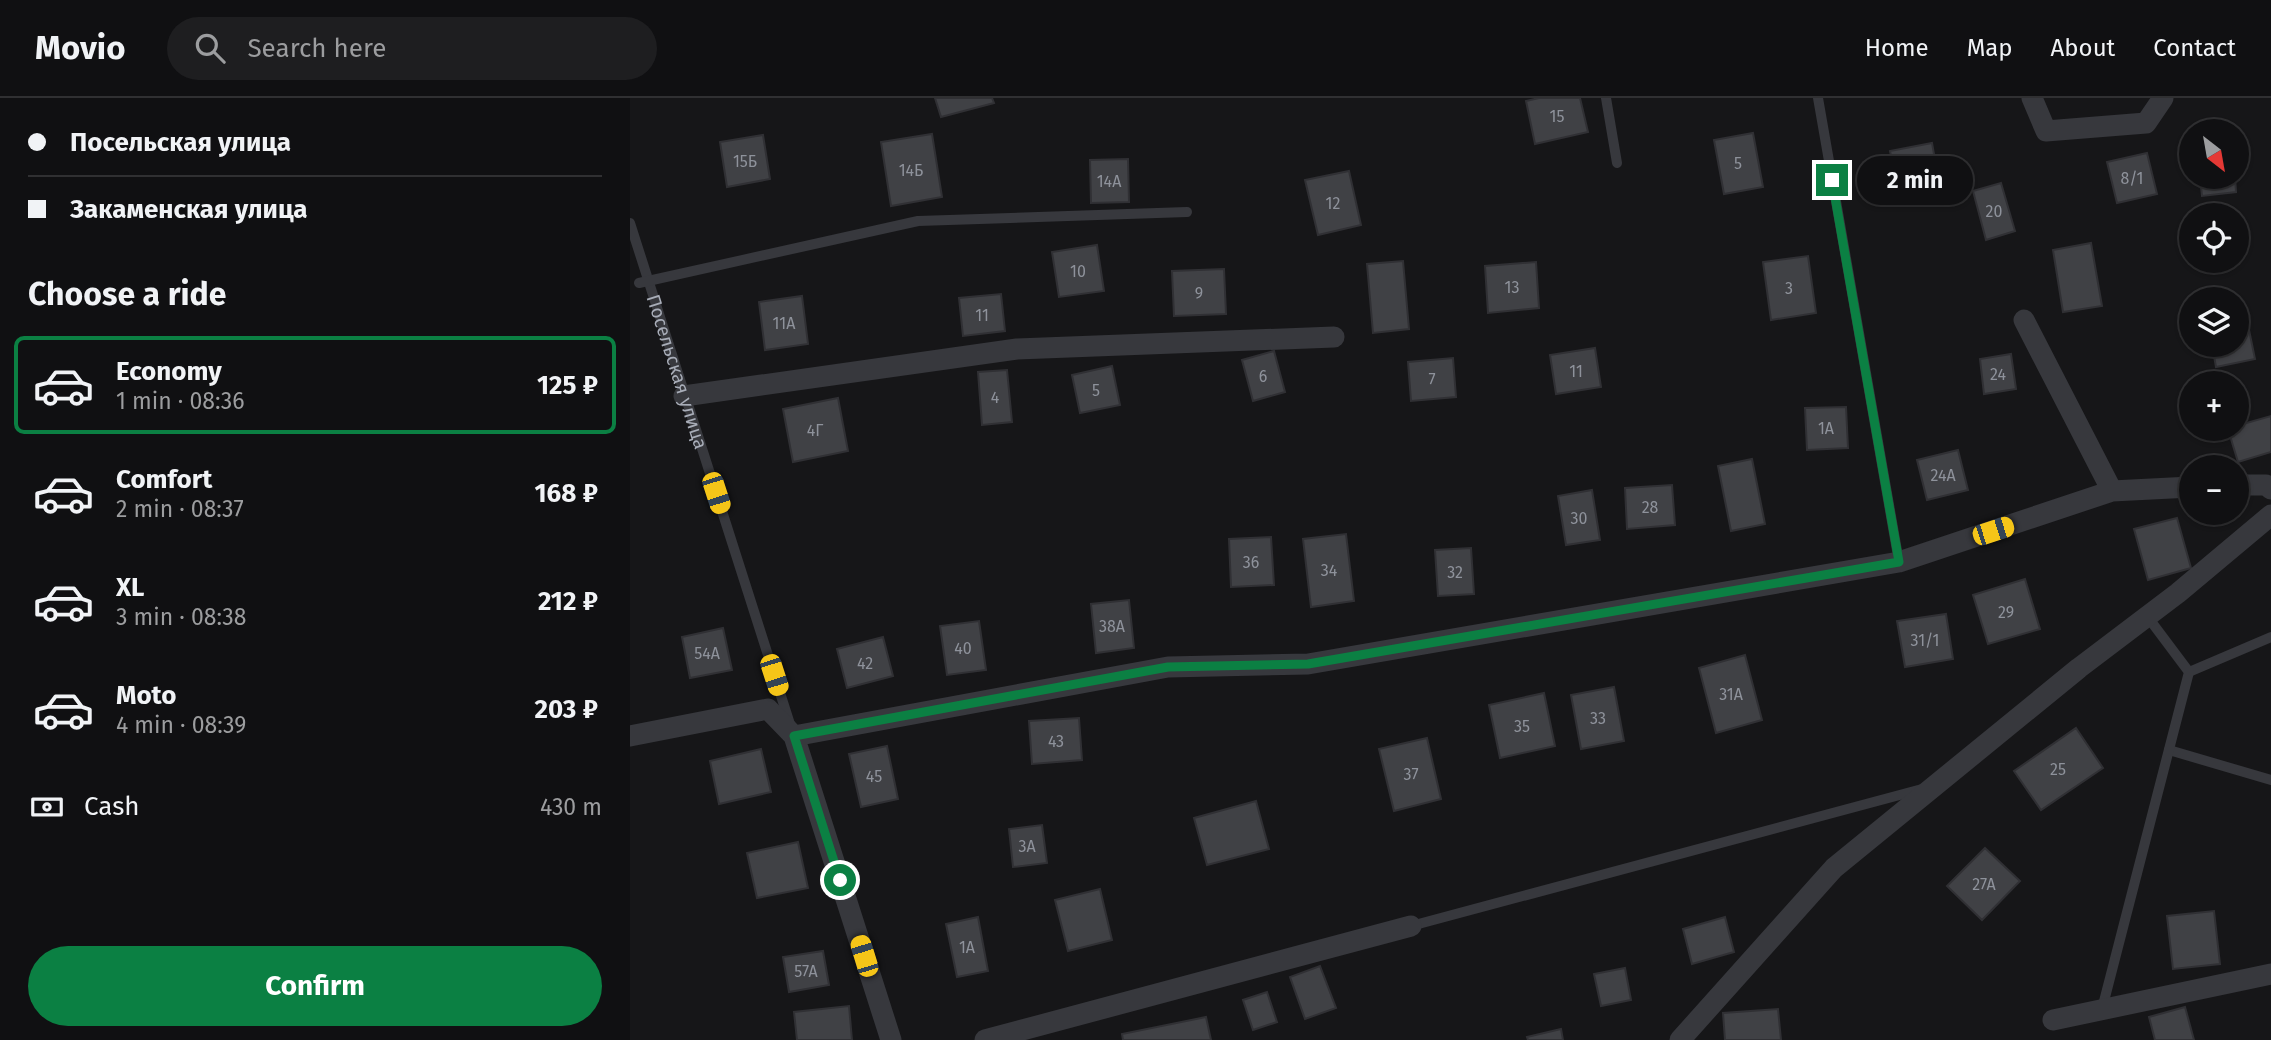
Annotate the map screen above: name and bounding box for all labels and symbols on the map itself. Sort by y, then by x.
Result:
house number: 15 [1550,107,1564,126]
north arrow [2179,119,2249,189]
house number: 15Б [733,152,757,171]
house number: 5 [1734,154,1742,173]
callout: 2 min [1856,155,1972,204]
house number: 14Б [899,161,923,180]
route end [1816,164,1848,196]
house number: 8/1 [2120,169,2144,188]
house number: 14А [1097,172,1122,191]
house number: 12 [1326,194,1340,213]
house number: 20 [1986,202,2002,221]
house number: 10 [1070,262,1086,281]
house number: 13 [1505,278,1519,297]
house number: 3 [1785,279,1793,298]
house number: 9 [1195,284,1203,303]
street label: Посельская улица [642,292,712,452]
house number: 11 [975,306,989,325]
house number: 11А [773,314,796,333]
house number: 11 [1569,362,1583,381]
house number: 24 [1990,365,2006,384]
house number: 6 [1259,367,1267,386]
house number: 7 [1428,370,1436,389]
house number: 5 [1092,381,1100,400]
house number: 4 [991,388,1000,407]
house number: 1А [1818,419,1835,438]
house number: 4Г [807,421,823,440]
house number: 24А [1930,466,1956,485]
car [700,470,733,516]
house number: 28 [1642,498,1659,517]
house number: 30 [1571,509,1588,528]
car [1970,515,2017,547]
house number: 36 [1243,553,1259,572]
house number: 34 [1321,561,1338,580]
house number: 32 [1447,563,1463,582]
house number: 29 [1998,603,2014,622]
house number: 38А [1099,617,1126,636]
house number: 31/1 [1911,631,1939,650]
house number: 40 [954,639,972,658]
house number: 54А [694,644,721,663]
car [758,652,791,698]
house number: 42 [857,654,873,673]
house number: 31А [1719,685,1744,704]
house number: 33 [1590,709,1606,728]
house number: 35 [1514,717,1530,736]
house number: 43 [1048,732,1064,751]
house number: 25 [2050,760,2066,779]
house number: 37 [1403,765,1419,784]
house number: 45 [866,767,882,786]
house number: 3А [1018,837,1036,856]
route start [824,864,856,896]
house number: 27А [1972,875,1997,894]
car [848,933,881,979]
house number: 1А [959,938,976,957]
house number: 57А [794,962,819,981]

